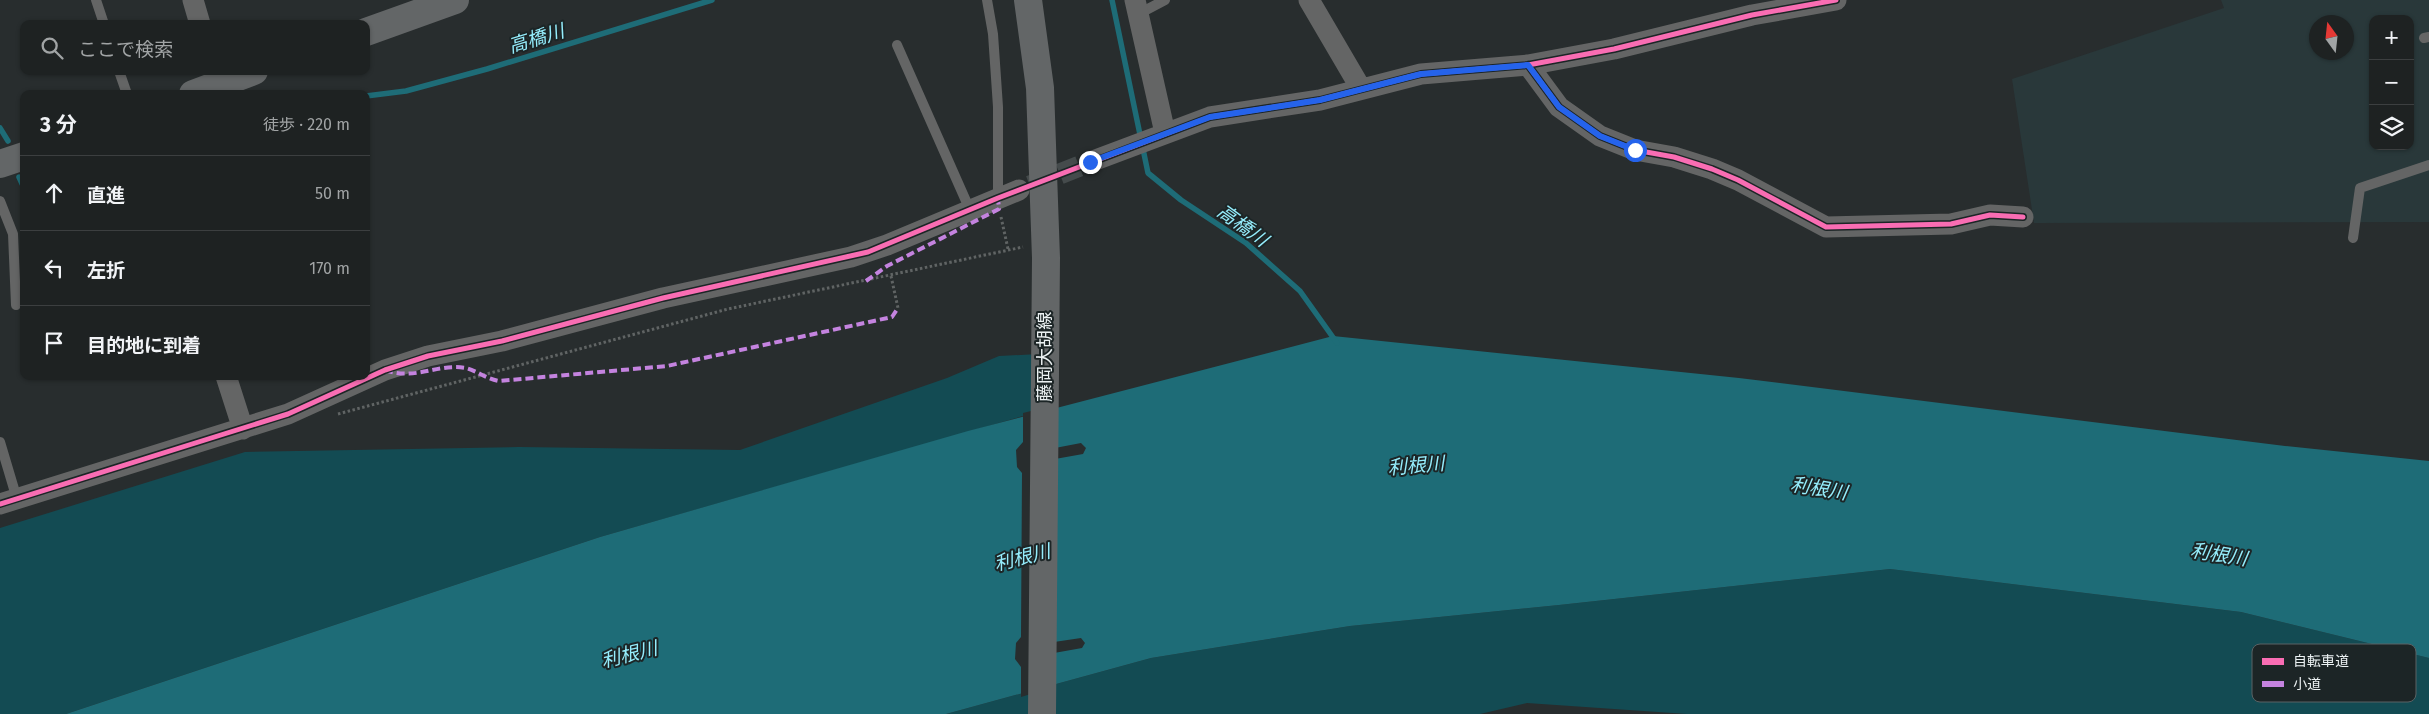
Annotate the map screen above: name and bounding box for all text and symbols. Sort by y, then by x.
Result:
north arrow [2309,15,2354,60]
map controls [2369,15,2414,150]
button: + [2369,15,2414,60]
water label: 高橋川 [506,19,569,58]
search box [20,20,370,75]
icon: search [38,34,66,62]
text: ここで検索 [78,38,173,61]
button: − [2369,60,2414,105]
button: layers [2369,105,2414,150]
text: 3 分 [40,112,77,138]
text: 徒歩 · 220 m [263,115,350,134]
route start [1624,139,1647,162]
route end [1079,151,1102,174]
icon: ahead [40,179,68,207]
text: 直進 [87,184,125,207]
text: 50 m [315,184,350,203]
water label: 高橋川 [1213,199,1274,253]
icon: left [40,254,68,282]
text: 左折 [87,259,125,282]
text: 170 m [309,259,350,278]
street label: 藤岡大胡線 [1034,312,1056,402]
icon: arrive [40,329,68,357]
text: 目的地に到着 [87,334,201,357]
water label: 利根川 [1387,451,1447,479]
water label: 利根川 [1789,473,1851,505]
water label: 利根川 [992,539,1054,576]
water label: 利根川 [2189,539,2251,571]
water label: 利根川 [599,636,661,673]
legend [2252,644,2416,702]
text: 自転車道 [2293,653,2349,670]
text: 小道 [2293,676,2321,693]

